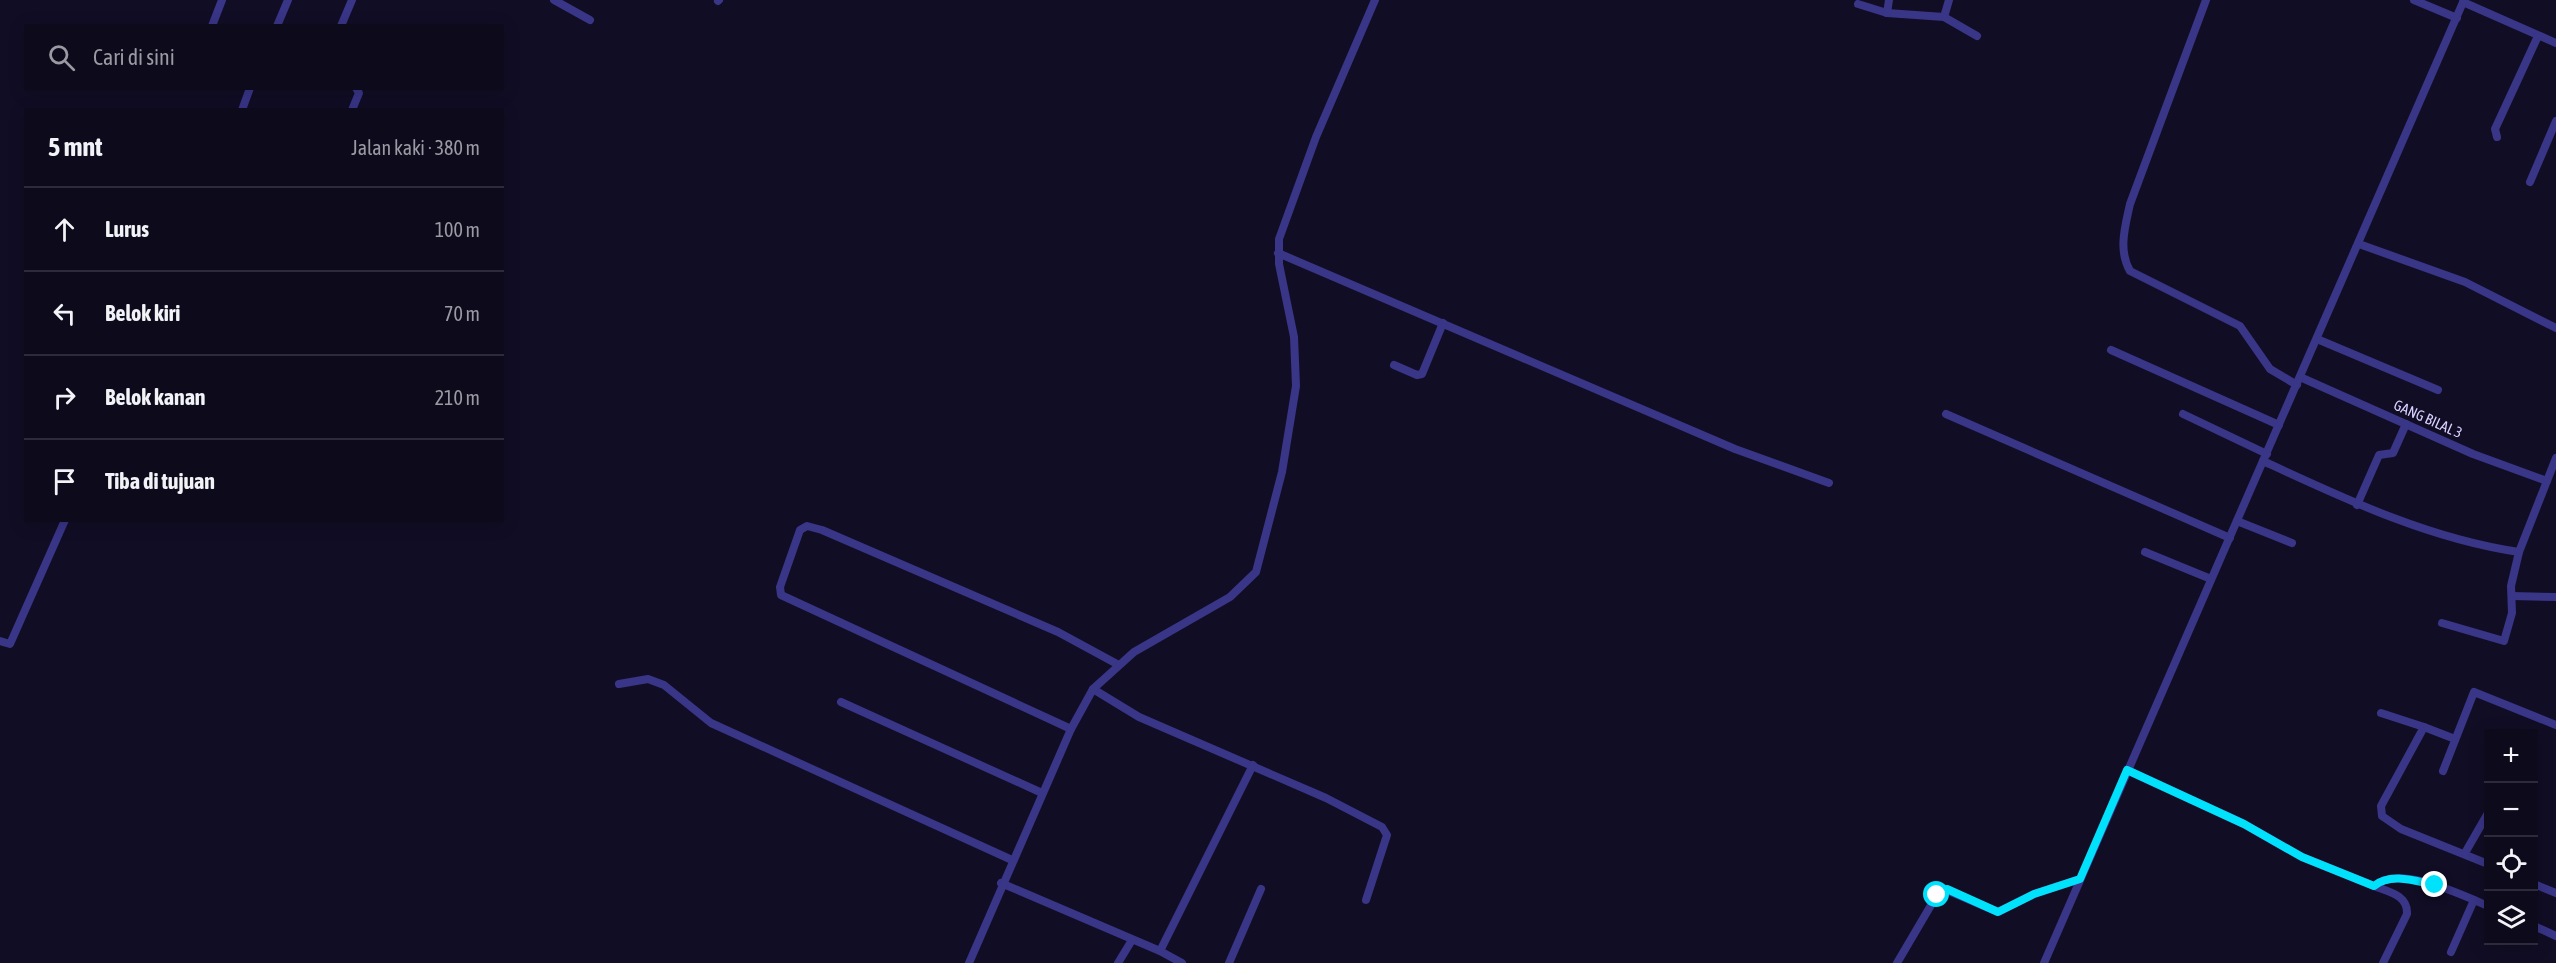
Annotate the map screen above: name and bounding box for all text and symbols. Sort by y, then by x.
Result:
search box [24,24,504,90]
icon: search [45,41,78,74]
text: Cari di sini [93,44,175,70]
text: 5 mnt [48,132,103,162]
text: Jalan kaki · 380 m [351,136,480,159]
icon: ahead [48,213,81,246]
text: Lurus [105,216,149,242]
text: 100 m [435,218,480,241]
icon: left [48,297,81,330]
text: Belok kiri [105,300,180,326]
text: 70 m [444,302,480,325]
icon: right [48,381,81,414]
text: Belok kanan [105,384,206,410]
text: 210 m [435,386,480,409]
street label: GANG BILAL 3 [2391,396,2465,441]
icon: arrive [48,465,81,498]
text: Tiba di tujuan [105,468,215,494]
map controls [2484,729,2538,945]
button: + [2484,729,2538,783]
button: − [2484,783,2538,837]
button: locate [2484,837,2538,891]
route end [2421,871,2447,897]
route start [1923,881,1949,907]
button: layers [2484,891,2538,945]

